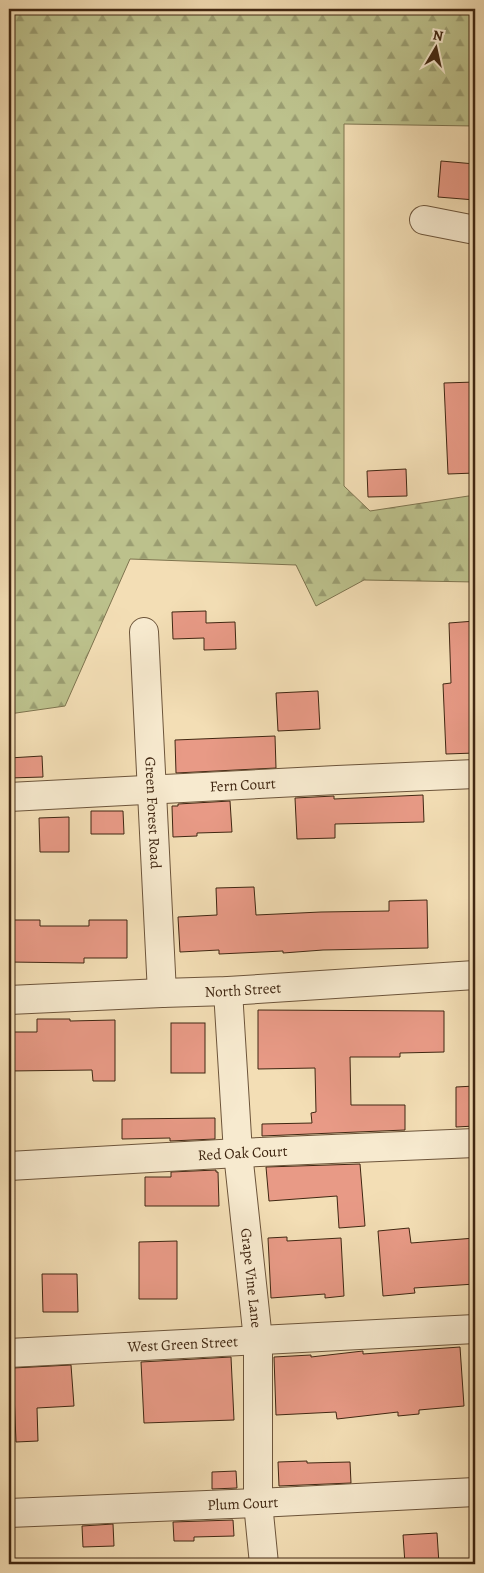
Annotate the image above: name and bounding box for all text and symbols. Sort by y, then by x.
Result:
north arrow [412,22,462,72]
text: N [431,25,444,46]
street label: Green Forest Road [140,756,166,870]
street label: Fern Court [209,773,276,797]
street label: North Street [204,978,282,1002]
street label: Red Oak Court [197,1141,288,1165]
street label: Grape Vine Lane [236,1227,267,1329]
street label: West Green Street [126,1331,239,1357]
street label: Plum Court [207,1492,279,1515]

